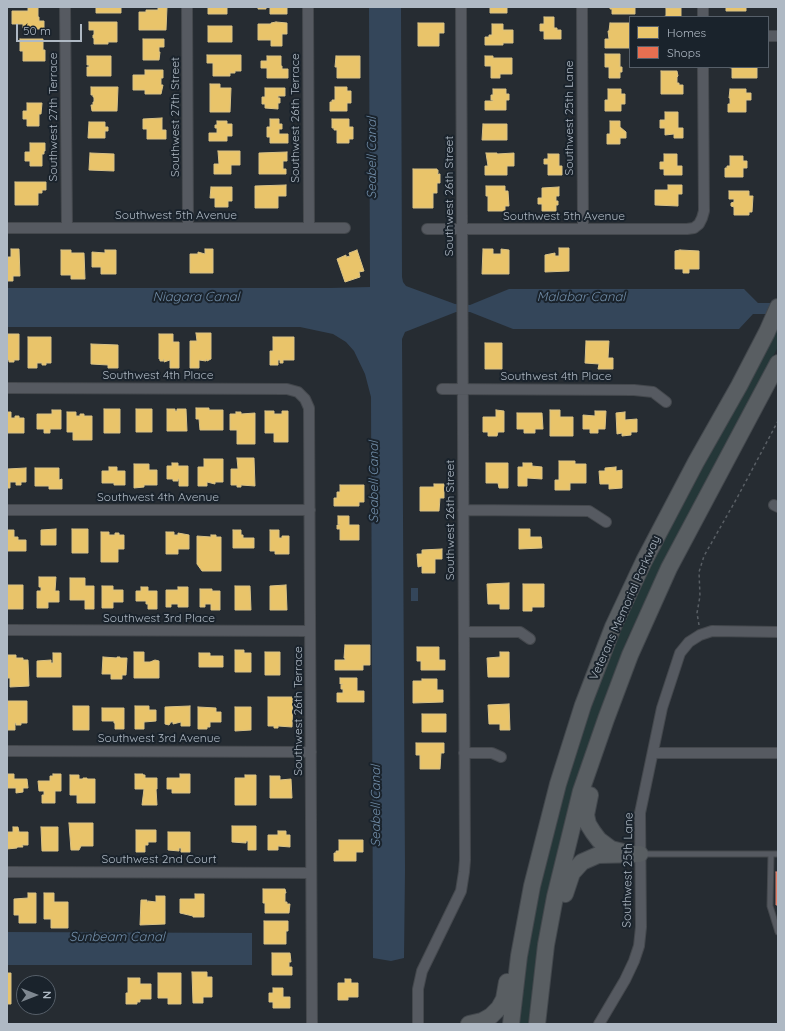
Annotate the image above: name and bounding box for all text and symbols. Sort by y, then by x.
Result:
scale bar [18,16,84,42]
legend [629,16,769,68]
text: 50 m [23,23,51,38]
text: Homes [667,25,706,40]
text: Shops [667,45,701,60]
street label: Southwest 27th Terrace [46,52,60,182]
street label: Southwest 26th Terrace [288,53,302,183]
street label: Southwest 27th Street [168,57,182,177]
street label: Southwest 25th Lane [562,60,576,176]
water label: Seabell Canal [364,117,380,199]
street label: Southwest 26th Street [442,136,456,256]
street label: Southwest 5th Avenue [115,208,237,222]
street label: Southwest 5th Avenue [503,209,625,223]
water label: Niagara Canal [152,289,240,305]
water label: Malabar Canal [537,289,625,305]
street label: Southwest 4th Place [102,368,214,382]
street label: Southwest 4th Place [500,369,612,383]
water label: Seabell Canal [366,441,382,523]
street label: Southwest 26th Street [443,460,457,580]
street label: Southwest 4th Avenue [97,490,219,504]
street label: Veterans Memorial Parkway [587,533,663,683]
street label: Southwest 3rd Place [103,611,215,625]
street label: Southwest 26th Terrace [291,646,305,776]
street label: Southwest 3rd Avenue [98,731,220,745]
water label: Seabell Canal [368,765,384,847]
street label: Southwest 25th Lane [620,812,636,928]
street label: Southwest 2nd Court [101,852,217,866]
water label: Sunbeam Canal [69,929,165,945]
north arrow [16,975,56,1015]
text: N [40,991,54,999]

